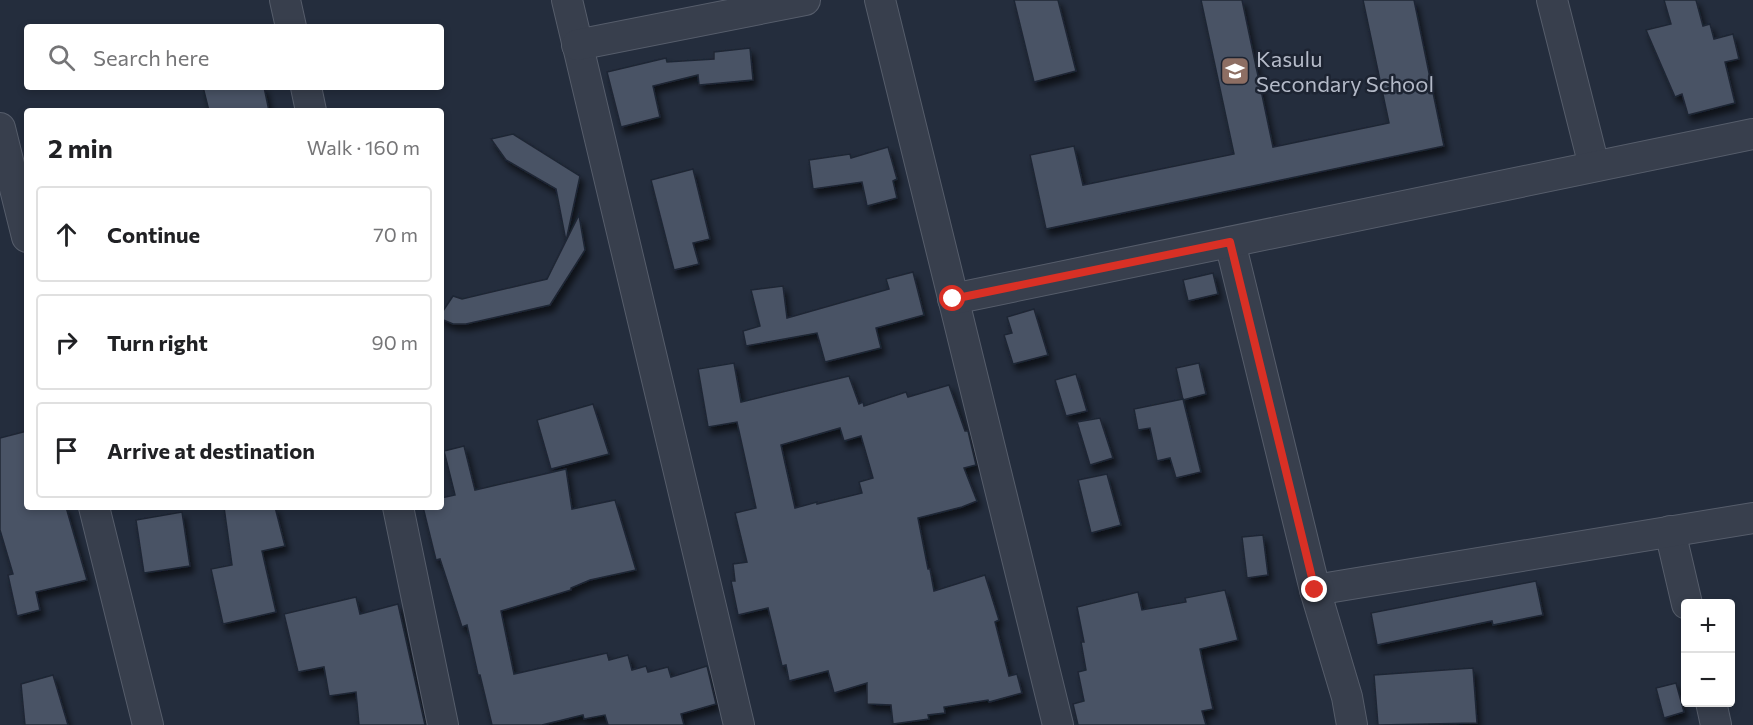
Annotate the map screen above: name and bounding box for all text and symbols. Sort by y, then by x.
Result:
search box [24,24,444,90]
icon: search [45,41,78,74]
text: Search here [93,44,209,71]
place label: Kasulu Secondary School [1256,45,1434,97]
school or university icon: Kasulu Secondary School [1219,55,1251,87]
text: 2 min [48,132,113,163]
text: Walk · 160 m [307,135,420,159]
icon: ahead [50,218,83,251]
text: Continue [107,221,200,248]
text: 70 m [373,222,418,246]
route start [939,285,965,311]
icon: right [50,326,83,359]
text: Turn right [107,329,208,356]
text: 90 m [372,330,418,354]
icon: arrive [50,434,83,467]
text: Arrive at destination [107,437,315,464]
route end [1301,576,1327,602]
map controls [1681,599,1735,707]
button: + [1681,599,1735,653]
button: − [1681,653,1735,707]

